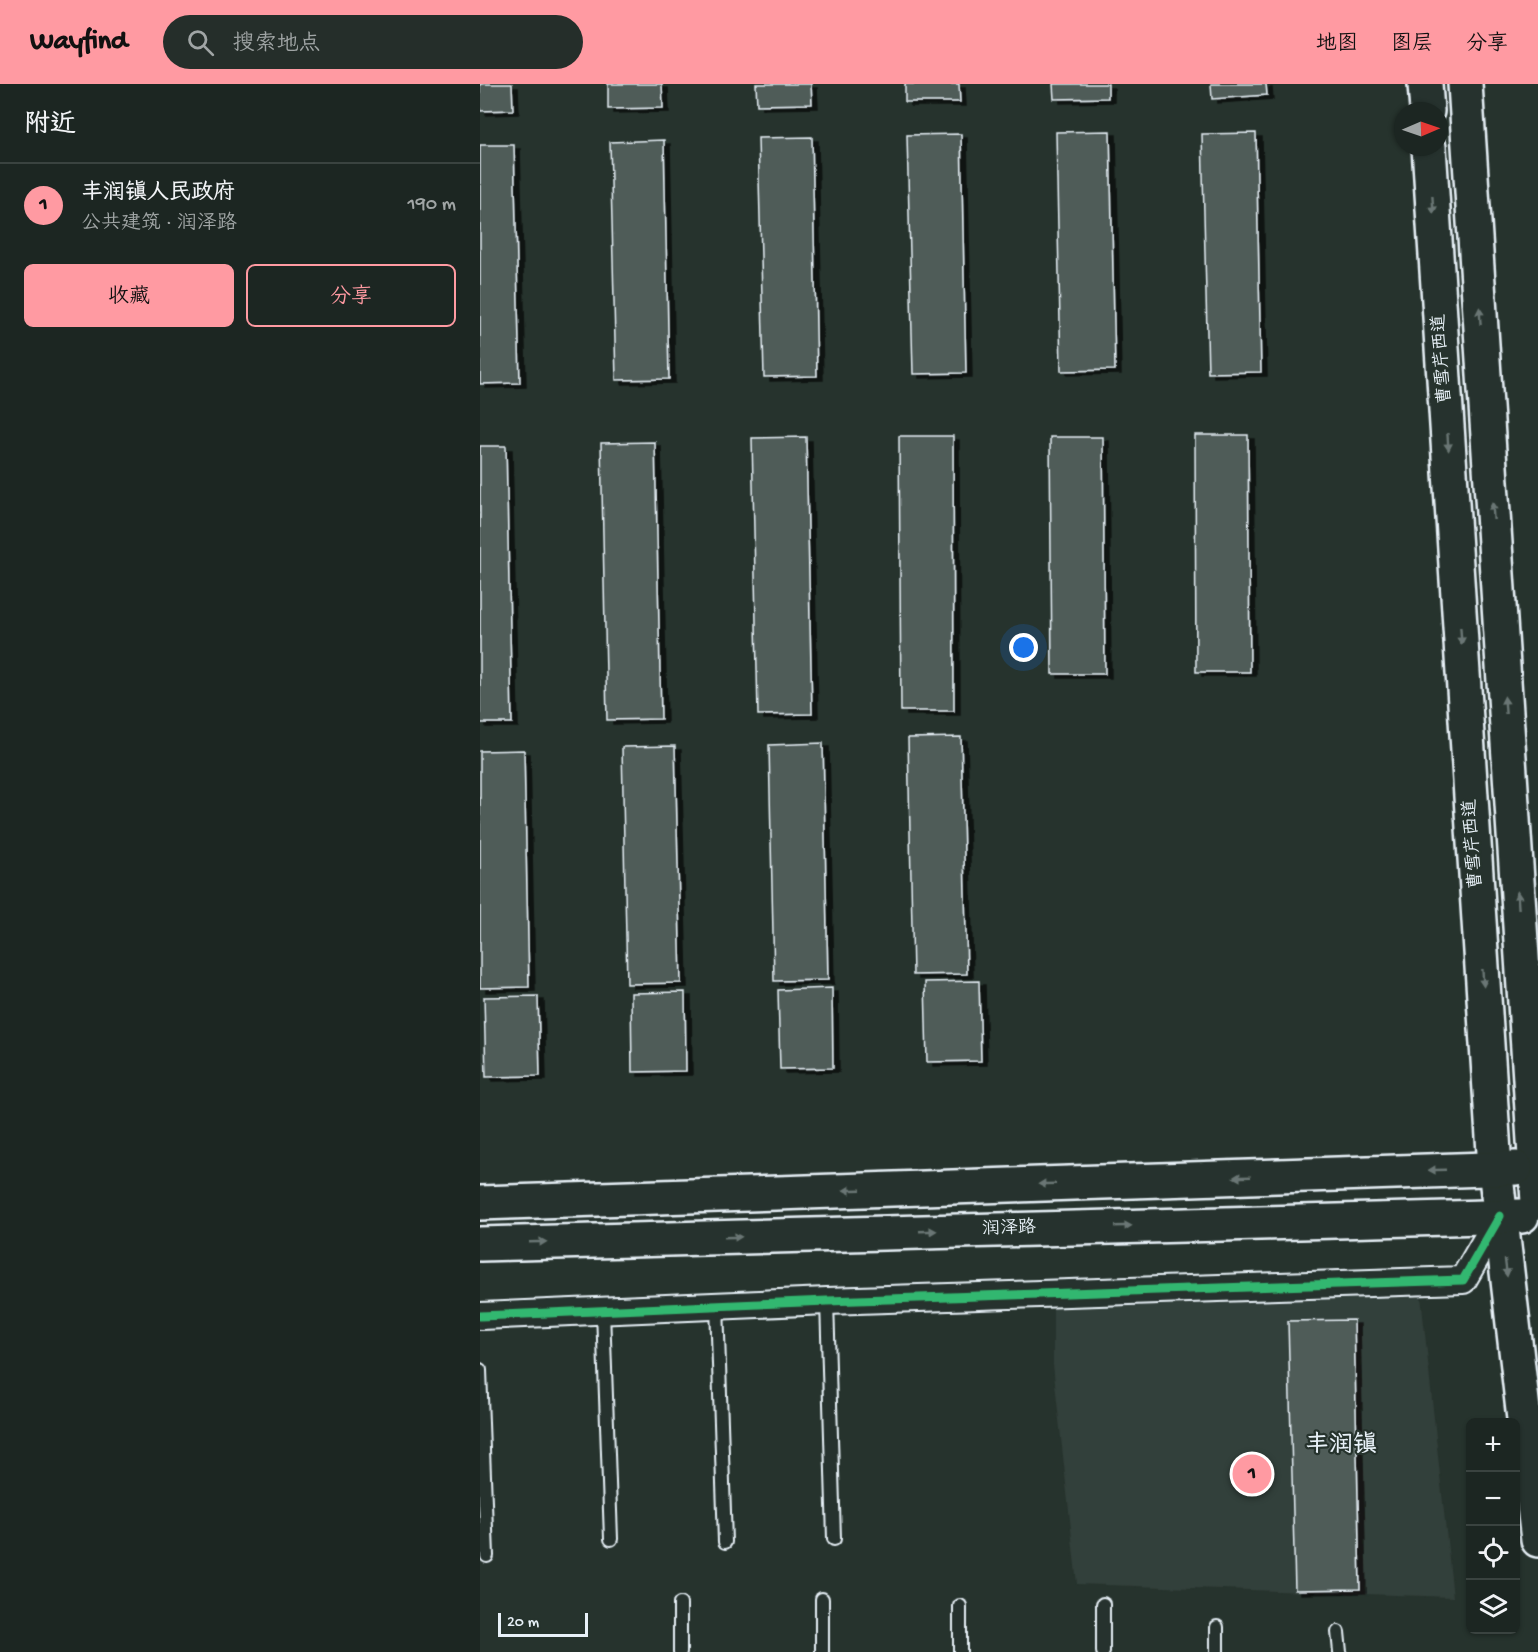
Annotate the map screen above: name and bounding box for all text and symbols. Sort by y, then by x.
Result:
search box [163,15,583,69]
text: Wayfind [30,26,127,59]
icon: search [184,26,217,59]
text: 搜索地点 [232,32,321,58]
text: 地图 [1316,33,1358,58]
text: 图层 [1391,33,1433,58]
text: 分享 [1466,33,1508,58]
north arrow [1394,102,1448,156]
text: 附近 [24,111,76,142]
text: 丰润镇人民政府 [81,181,235,207]
text: 1 [39,194,48,217]
text: 190 m [408,194,456,217]
one-way arrow [1429,196,1438,215]
text: 公共建筑 · 润泽路 [81,213,237,236]
button: 收藏 [24,264,234,327]
button: 分享 [246,264,456,327]
one-way arrow [1476,307,1485,326]
street label: 曹雪芹西道 [1428,313,1457,405]
one-way arrow [1444,432,1453,451]
one-way arrow [1488,501,1498,520]
one-way arrow [1456,627,1466,646]
your location [1009,633,1038,662]
one-way arrow [1501,696,1510,715]
street label: 曹雪芹西道 [1459,798,1488,890]
one-way arrow [1513,890,1523,909]
one-way arrow [1478,968,1488,987]
one-way arrow [1427,1165,1446,1175]
one-way arrow [1232,1172,1251,1181]
one-way arrow [1038,1179,1057,1188]
one-way arrow [843,1186,862,1195]
street label: 润泽路 [982,1217,1036,1240]
one-way arrow [1114,1221,1133,1231]
one-way arrow [919,1227,938,1236]
one-way arrow [724,1232,743,1241]
one-way arrow [529,1237,548,1247]
one-way arrow [1502,1258,1511,1277]
map controls [1466,1418,1520,1634]
button: + [1466,1418,1520,1472]
district label: 丰润镇 [1305,1431,1377,1461]
pin: 1 [1232,1452,1272,1496]
button: − [1466,1472,1520,1526]
button: locate [1466,1526,1520,1580]
button: layers [1466,1580,1520,1634]
scale bar [498,1610,588,1638]
text: 20 m [507,1614,539,1633]

